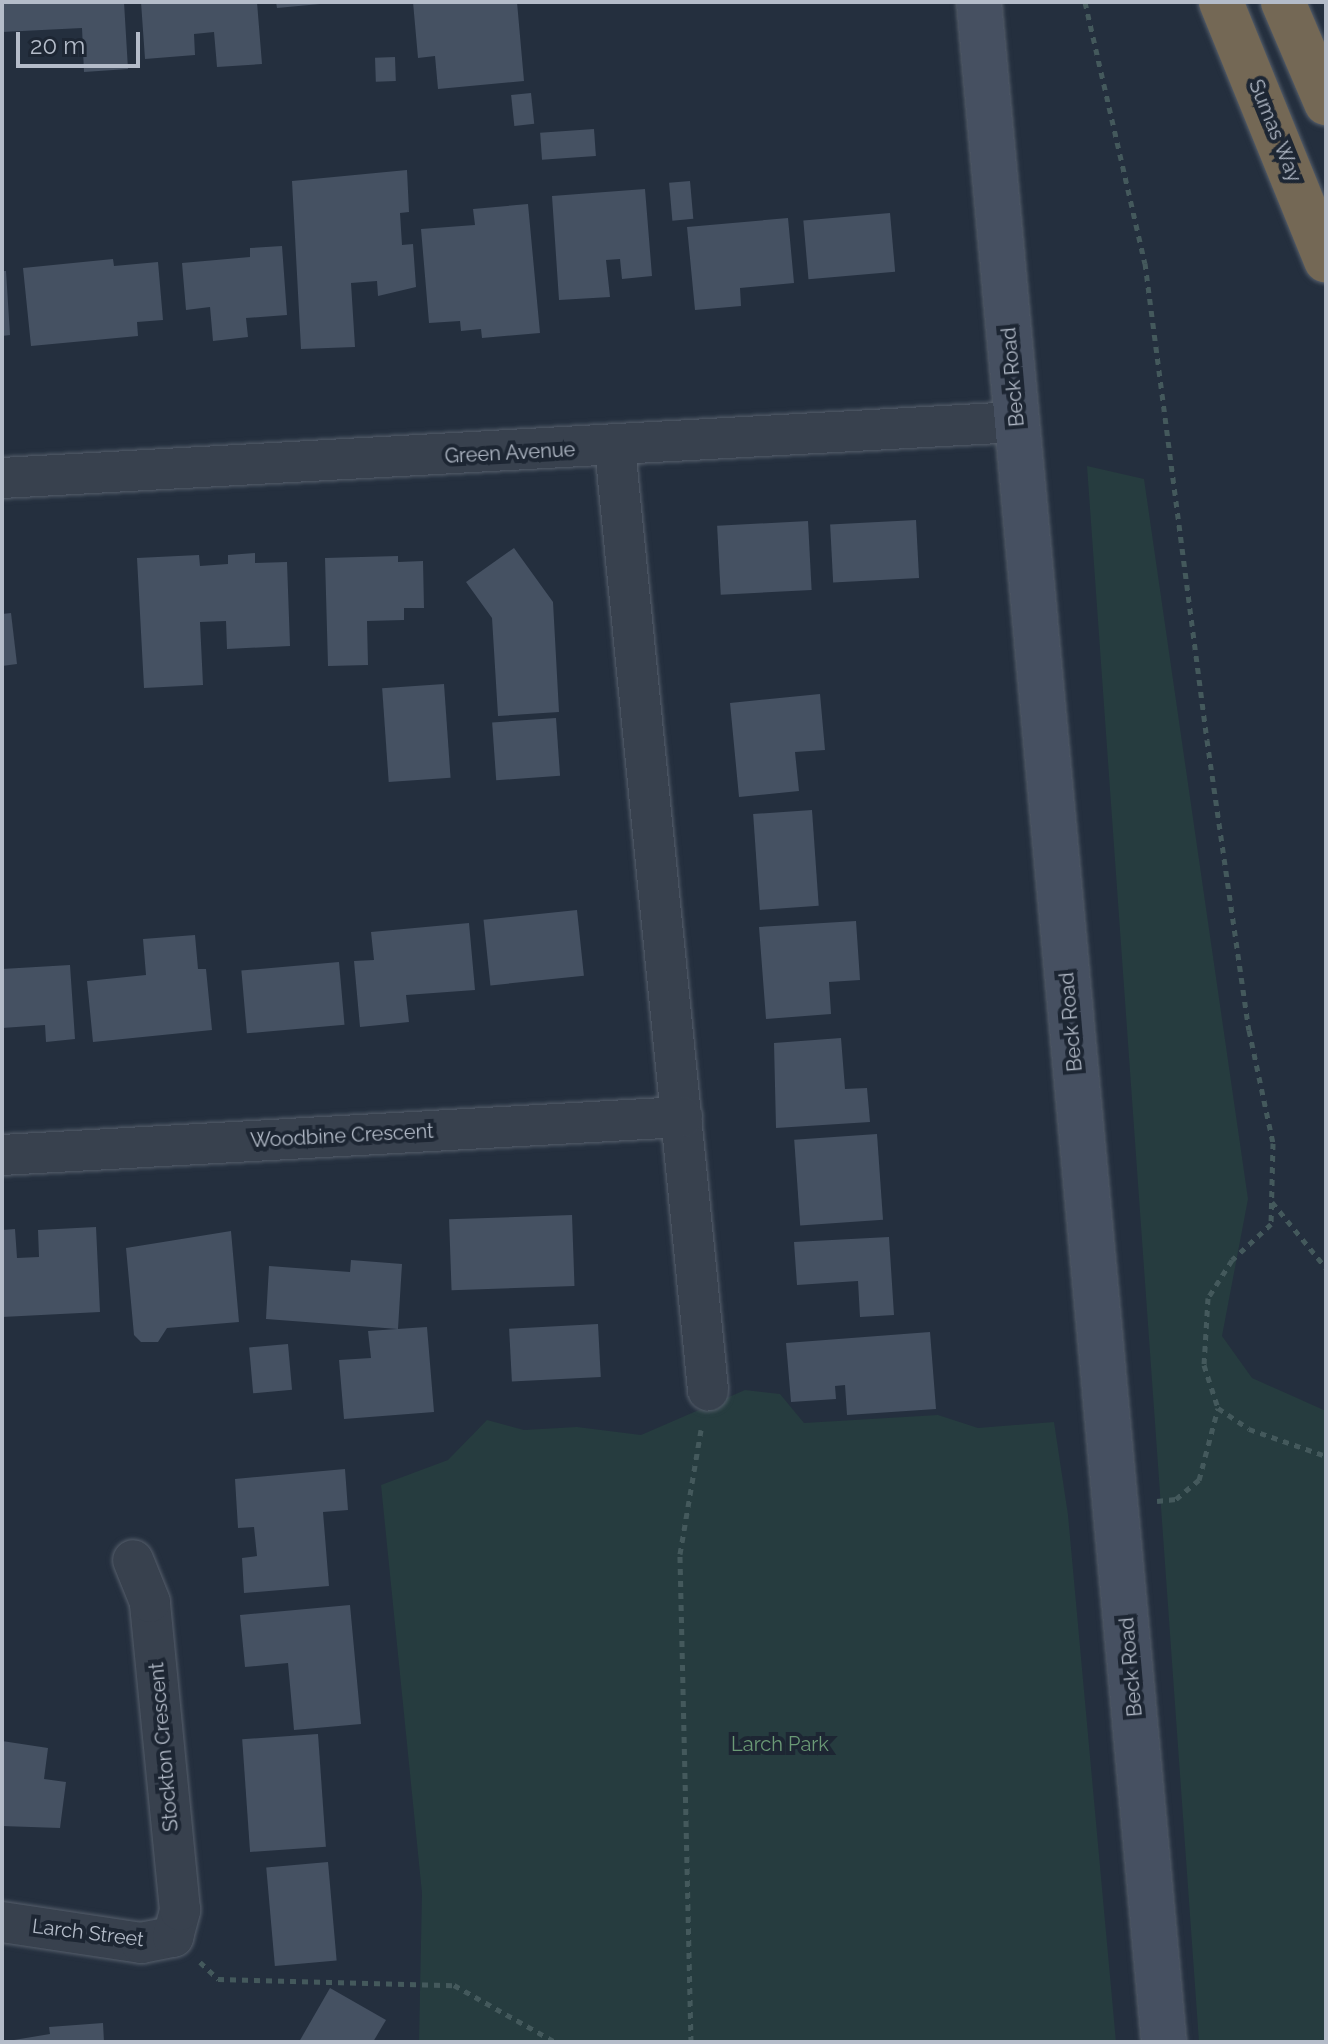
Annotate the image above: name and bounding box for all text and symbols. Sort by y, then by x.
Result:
scale bar [20,16,144,66]
text: 20 m [30,31,85,60]
street label: Sumas Way [1243,76,1307,186]
street label: Beck Road [997,326,1029,428]
street label: Green Avenue [444,438,576,468]
street label: Beck Road [1055,971,1087,1073]
street label: Woodbine Crescent [250,1119,434,1153]
street label: Beck Road [1115,1616,1147,1718]
street label: Stockton Crescent [145,1661,183,1833]
park label: Larch Park [731,1732,829,1756]
street label: Larch Street [31,1914,145,1952]

